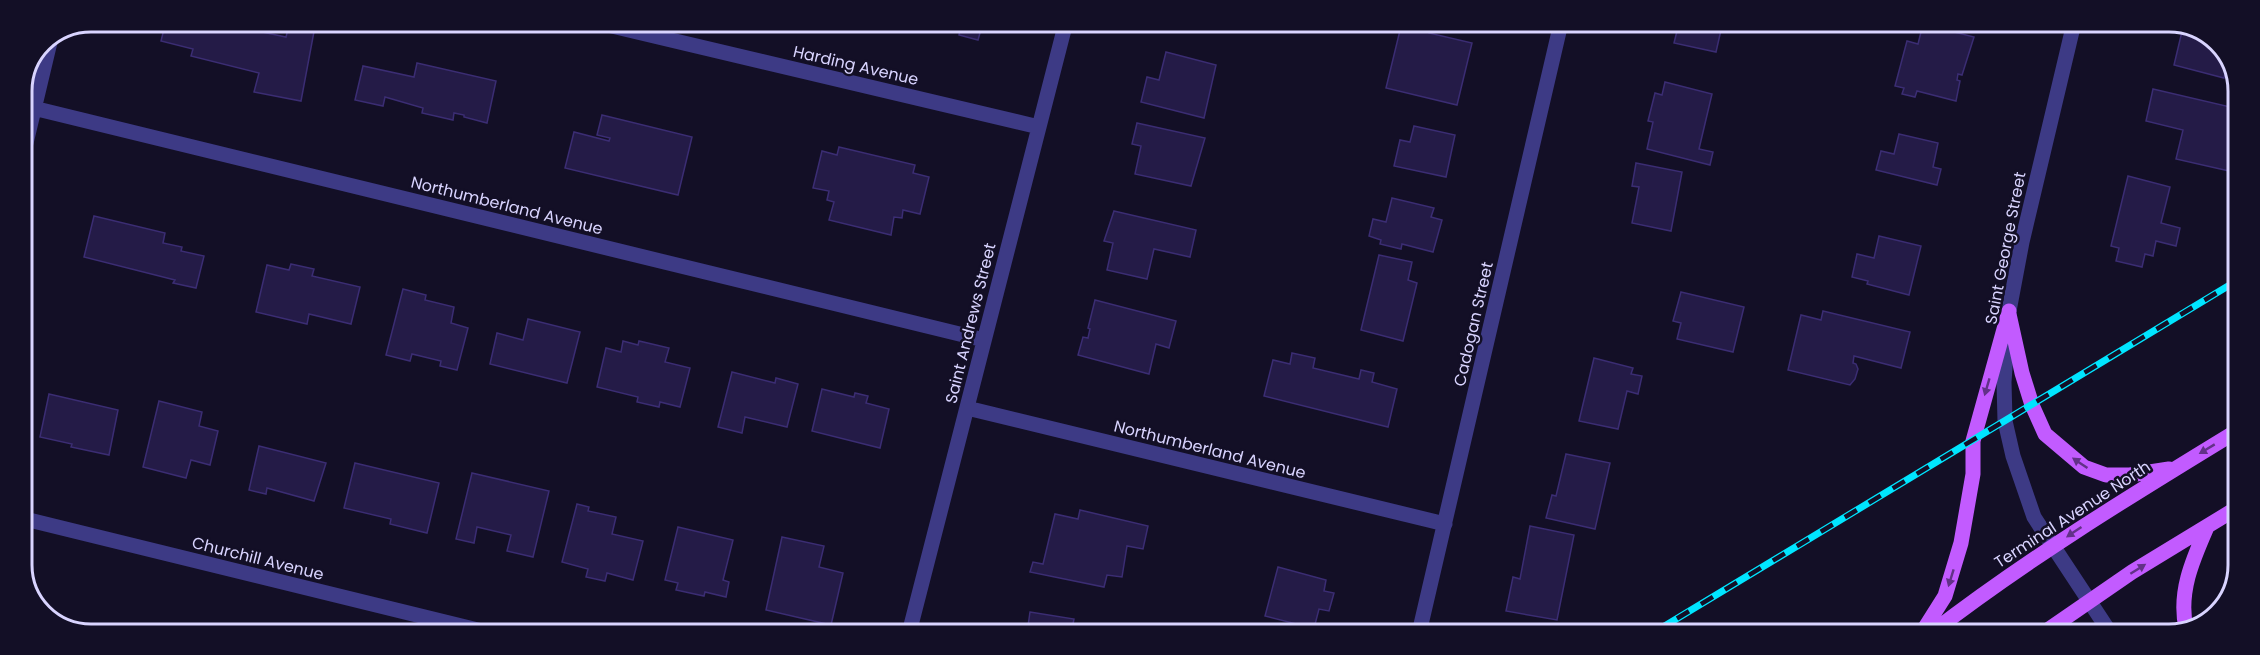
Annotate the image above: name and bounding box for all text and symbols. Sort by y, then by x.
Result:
street label: Harding Avenue [791,40,921,91]
street label: Northumberland Avenue [408,170,605,241]
street label: Saint George Street [1979,170,2032,326]
street label: Saint Andrews Street [939,240,1002,406]
street label: Cadogan Street [1448,259,1499,389]
one-way arrow [1982,378,1992,397]
street label: Northumberland Avenue [1111,414,1308,485]
one-way arrow [2199,444,2215,455]
street label: Terminal Avenue North [1990,455,2155,574]
one-way arrow [2072,457,2089,468]
one-way arrow [2066,527,2082,538]
street label: Churchill Avenue [190,531,326,586]
one-way arrow [2130,563,2146,574]
one-way arrow [1946,569,1955,587]

